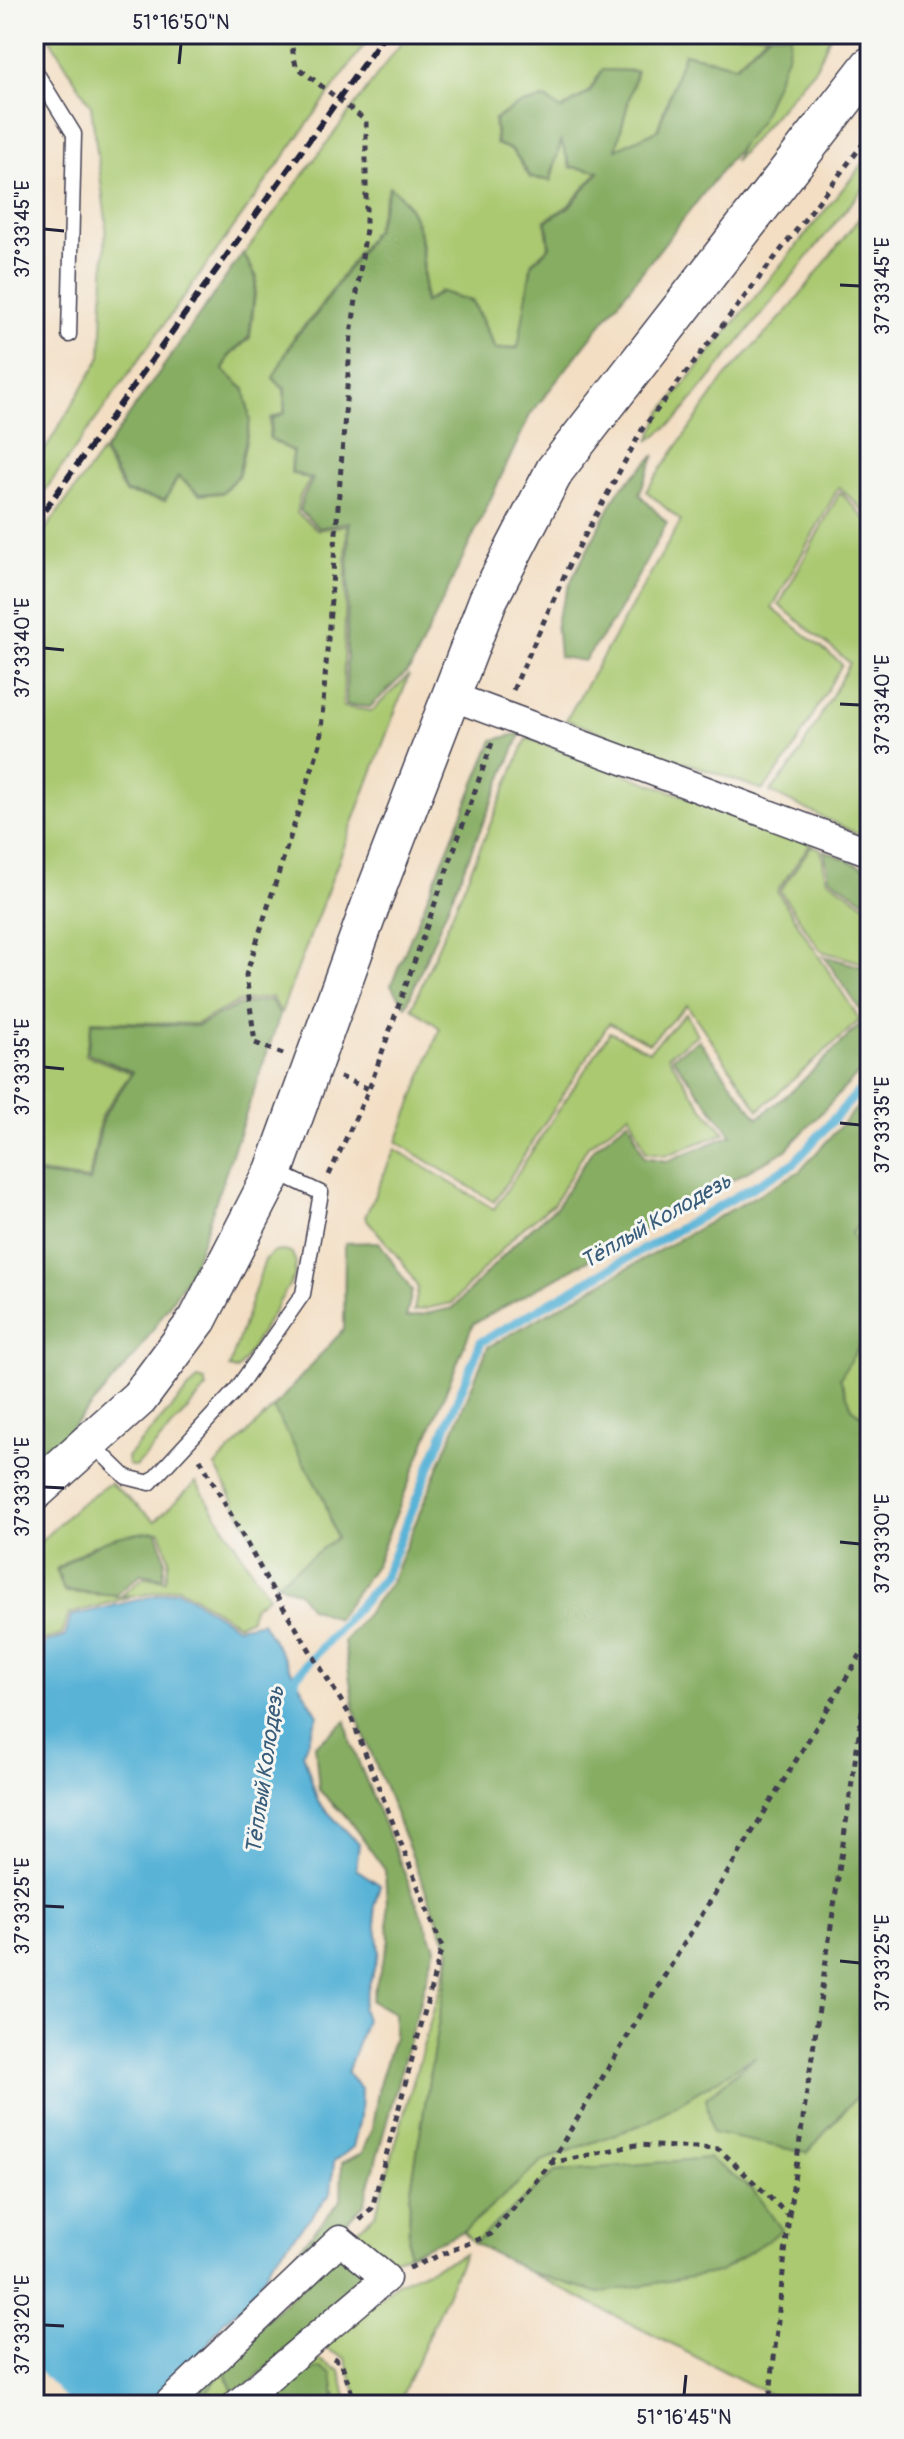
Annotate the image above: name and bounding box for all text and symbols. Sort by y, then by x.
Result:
text: 51°16'50"N [133,10,229,35]
text: 37°33'45"E [10,180,35,278]
text: 37°33'45"E [870,237,895,335]
text: 37°33'40"E [10,598,35,698]
text: 37°33'40"E [870,655,895,755]
text: 37°33'35"E [10,1018,35,1116]
text: 37°33'35"E [870,1076,895,1174]
water label: Тёплый Колодезь [576,1166,737,1275]
text: 37°33'30"E [10,1437,35,1537]
text: 37°33'30"E [870,1494,895,1594]
water label: Тёплый Колодезь [239,1684,291,1856]
text: 37°33'25"E [10,1857,35,1955]
text: 37°33'25"E [870,1914,895,2012]
text: 37°33'20"E [10,2275,35,2375]
text: 51°16'45"N [637,2405,731,2430]

